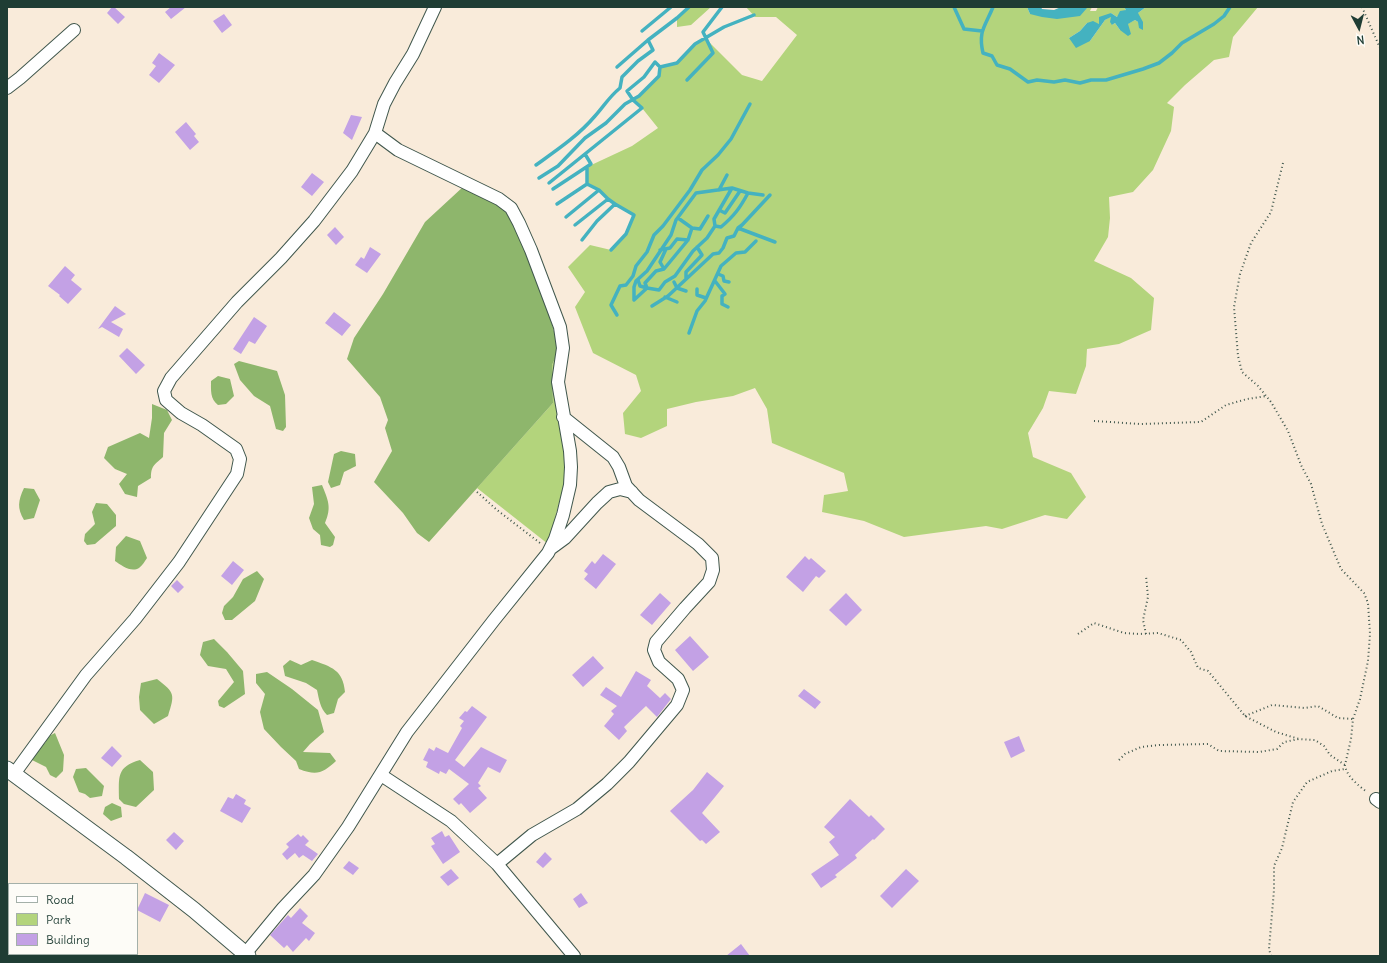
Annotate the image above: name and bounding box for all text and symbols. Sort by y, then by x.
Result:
north arrow [1339,8,1379,48]
text: N [1356,32,1365,47]
legend [8,883,138,955]
text: Road [46,892,74,907]
text: Park [46,912,71,927]
text: Building [46,932,90,947]

